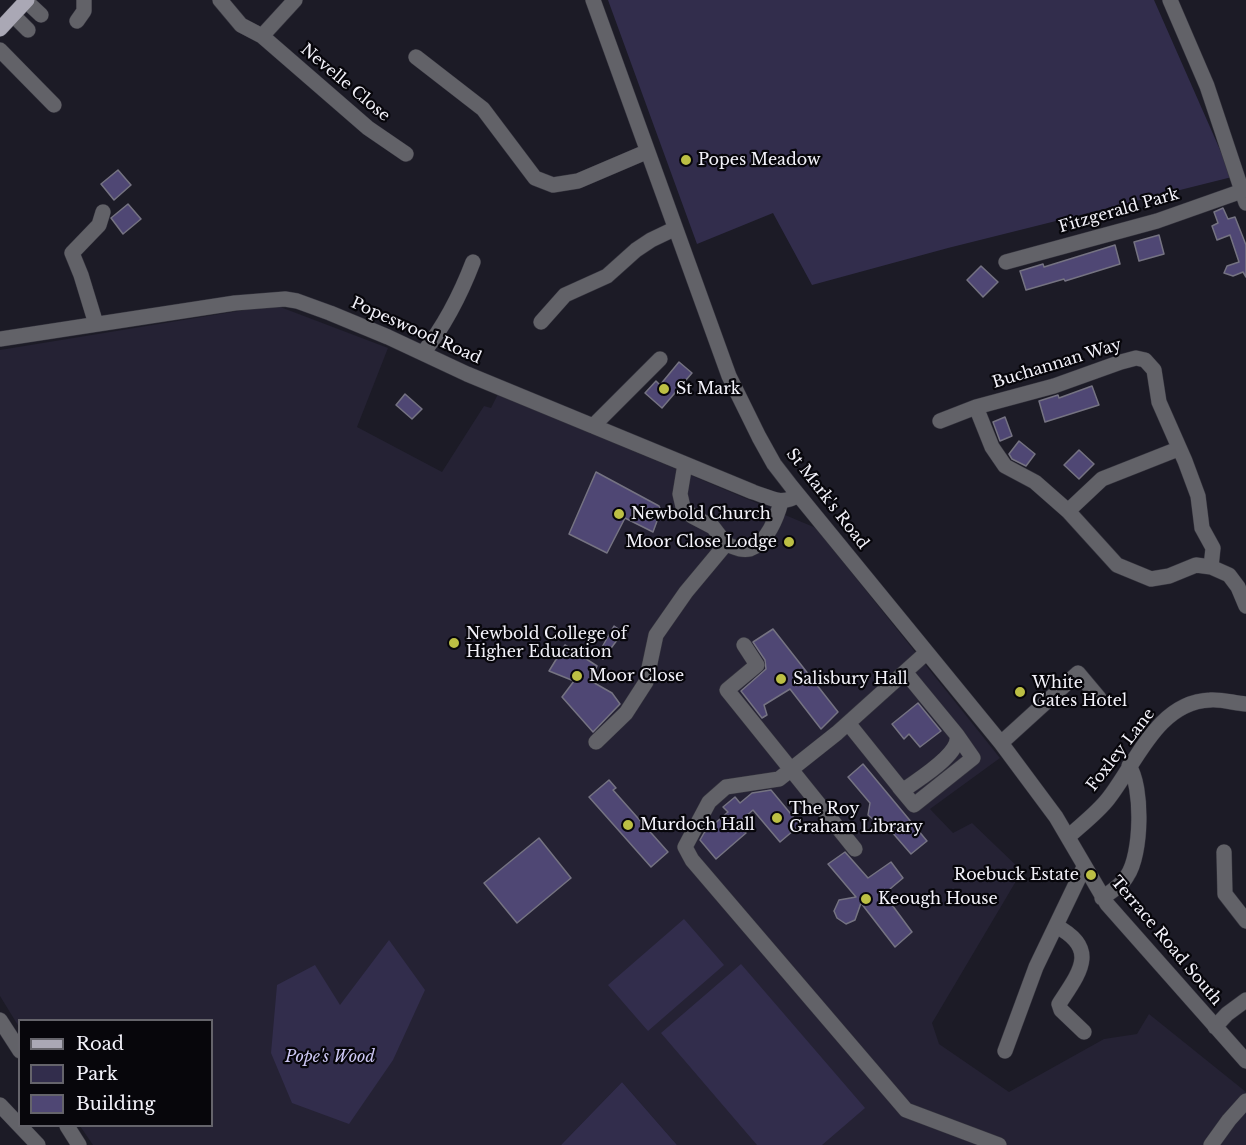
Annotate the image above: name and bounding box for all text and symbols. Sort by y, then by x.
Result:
street label: Nevelle Close [296,40,394,126]
place label: Popes Meadow [698,150,821,170]
marker: Popes Meadow [679,153,693,167]
street label: Fitzgerald Park [1057,185,1181,237]
street label: Popeswood Road [348,294,484,368]
street label: Buchannan Way [990,335,1124,393]
place label: St Mark [676,379,741,399]
marker: St Mark [657,382,671,396]
street label: St Mark's Road [782,445,872,553]
place label: Newbold Church [631,504,771,524]
marker: Newbold Church [612,507,626,521]
place label: Moor Close Lodge [626,532,777,552]
marker: Moor Close Lodge [782,535,796,549]
place label: Newbold College of Higher Education [466,624,627,662]
marker: Newbold College of Higher Education [447,636,461,650]
place label: Moor Close [589,666,684,686]
marker: Moor Close [570,669,584,683]
place label: Salisbury Hall [793,669,908,689]
marker: Salisbury Hall [774,672,788,686]
place label: White Gates Hotel [1032,673,1127,711]
marker: White Gates Hotel [1013,685,1027,699]
street label: Foxley Lane [1083,705,1159,795]
place label: The Roy Graham Library [789,799,923,837]
marker: The Roy Graham Library [770,811,784,825]
place label: Murdoch Hall [640,815,755,835]
marker: Murdoch Hall [621,818,635,832]
place label: Roebuck Estate [954,865,1079,885]
marker: Roebuck Estate [1084,868,1098,882]
street label: Terrace Road South [1106,873,1226,1009]
place label: Keough House [878,889,998,909]
marker: Keough House [859,892,873,906]
legend [18,1019,213,1127]
text: Road [76,1033,124,1055]
park label: Pope's Wood [285,1047,375,1067]
text: Park [76,1063,118,1085]
text: Building [76,1093,155,1115]

